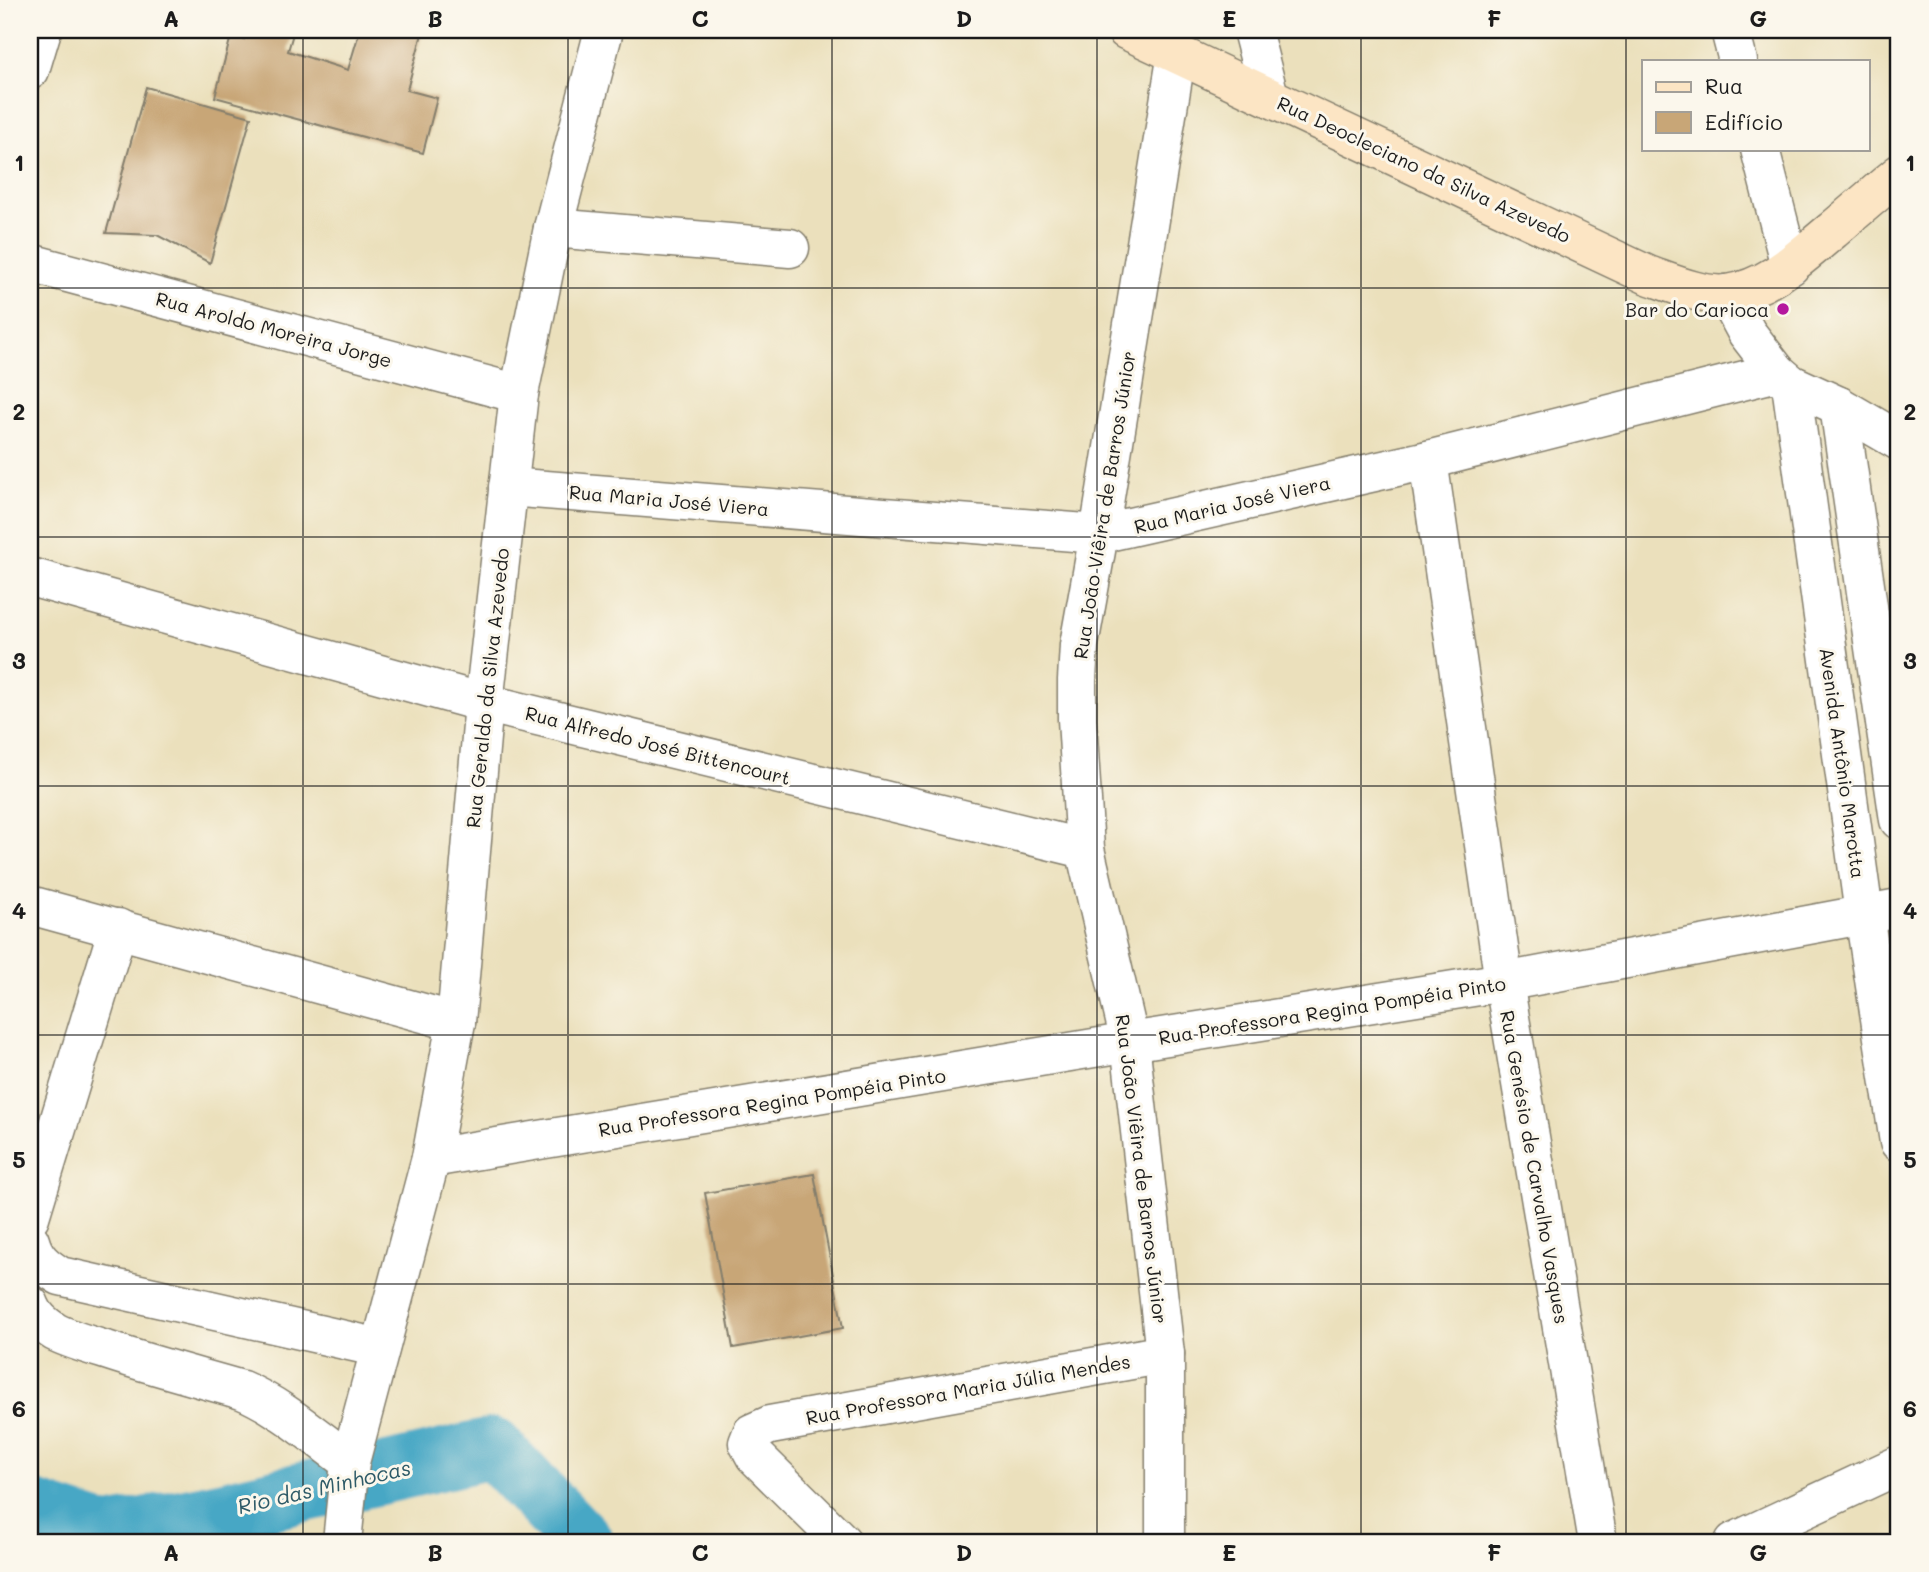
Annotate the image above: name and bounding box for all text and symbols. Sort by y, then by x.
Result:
text: A [163,3,179,33]
text: B [427,3,443,33]
text: C [691,3,709,33]
text: D [956,3,972,33]
text: E [1222,3,1236,33]
text: F [1487,3,1501,33]
text: G [1749,3,1767,33]
legend [1642,60,1870,150]
text: Rua [1705,72,1743,99]
street label: Rua Deocleciano da Silva Azevedo [1273,90,1575,248]
text: Edifício [1705,108,1783,135]
text: 1 [14,147,24,177]
text: 1 [1905,147,1915,177]
street label: Rua Aroldo Moreira Jorge [153,285,395,373]
place label: Bar do Carioca [1625,297,1769,322]
marker: Bar do Carioca [1775,301,1791,317]
street label: Rua João Viêira de Barros Júnior [1067,349,1141,661]
text: 2 [13,396,25,426]
text: 2 [1904,396,1916,426]
street label: Rua Maria José Viera [1131,469,1333,539]
street label: Rua Maria José Viera [568,479,770,521]
street label: Rua Geraldo da Silva Azevedo [460,547,514,829]
text: 3 [12,645,26,675]
text: 3 [1903,645,1917,675]
street label: Avenida Antônio Marotta [1814,646,1872,880]
street label: Rua Alfredo José Bittencourt [523,700,793,790]
text: 4 [12,895,26,925]
text: 4 [1903,895,1917,925]
street label: Rua Professora Regina Pompéia Pinto [1157,970,1507,1050]
street label: Rua Genésio de Carvalho Vasques [1495,1008,1575,1326]
street label: Rua João Viêira de Barros Júnior [1111,1013,1173,1325]
street label: Rua Professora Regina Pompéia Pinto [597,1062,947,1142]
text: 5 [12,1144,26,1174]
text: 5 [1903,1144,1917,1174]
street label: Rua Professora Maria Júlia Mendes [804,1348,1132,1430]
text: 6 [12,1393,26,1423]
text: 6 [1903,1393,1917,1423]
water label: Rio das Minhocas [235,1453,413,1519]
text: A [163,1537,179,1567]
text: B [427,1537,443,1567]
text: C [691,1537,709,1567]
text: D [956,1537,972,1567]
text: E [1222,1537,1236,1567]
text: F [1487,1537,1501,1567]
text: G [1749,1537,1767,1567]

